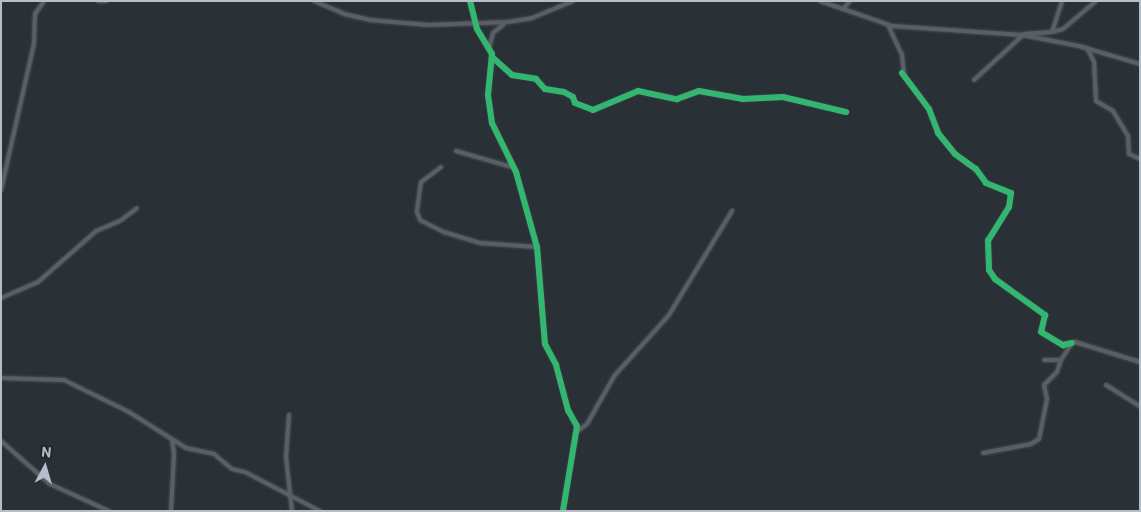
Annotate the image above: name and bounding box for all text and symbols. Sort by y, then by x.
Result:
north arrow [20,442,70,492]
text: N [41,444,52,461]

